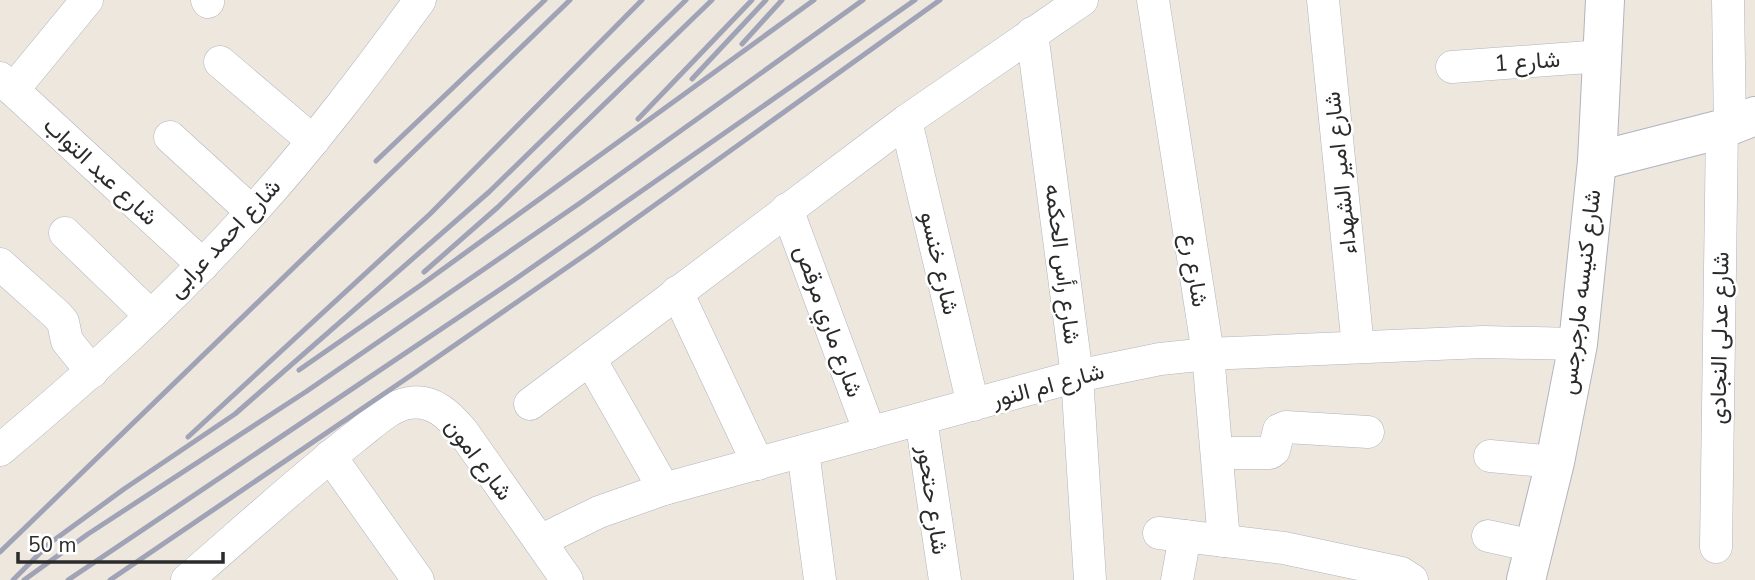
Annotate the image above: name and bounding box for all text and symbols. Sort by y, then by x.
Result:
street label: شارع 1 [1493,44,1561,79]
street label: شارع امير الشهداء [1317,90,1364,256]
street label: شارع عبد التواب [37,110,165,233]
street label: شارع احمد عرابى [161,172,288,305]
street label: شارع رأس الحكمه [1037,182,1088,346]
street label: شارع كنيسه مارجرجس [1553,188,1608,396]
street label: شارع خنسو [913,208,966,318]
street label: شارع رع [1173,231,1216,309]
street label: شارع ماري مرقص [784,241,870,403]
street label: شارع عدلى النجادى [1702,252,1737,425]
street label: شارع ام النور [988,356,1108,416]
street label: شارع امون [437,412,520,507]
street label: شارع حتحور [909,443,955,556]
scale bar [18,520,222,564]
text: 50 m [28,531,77,559]

